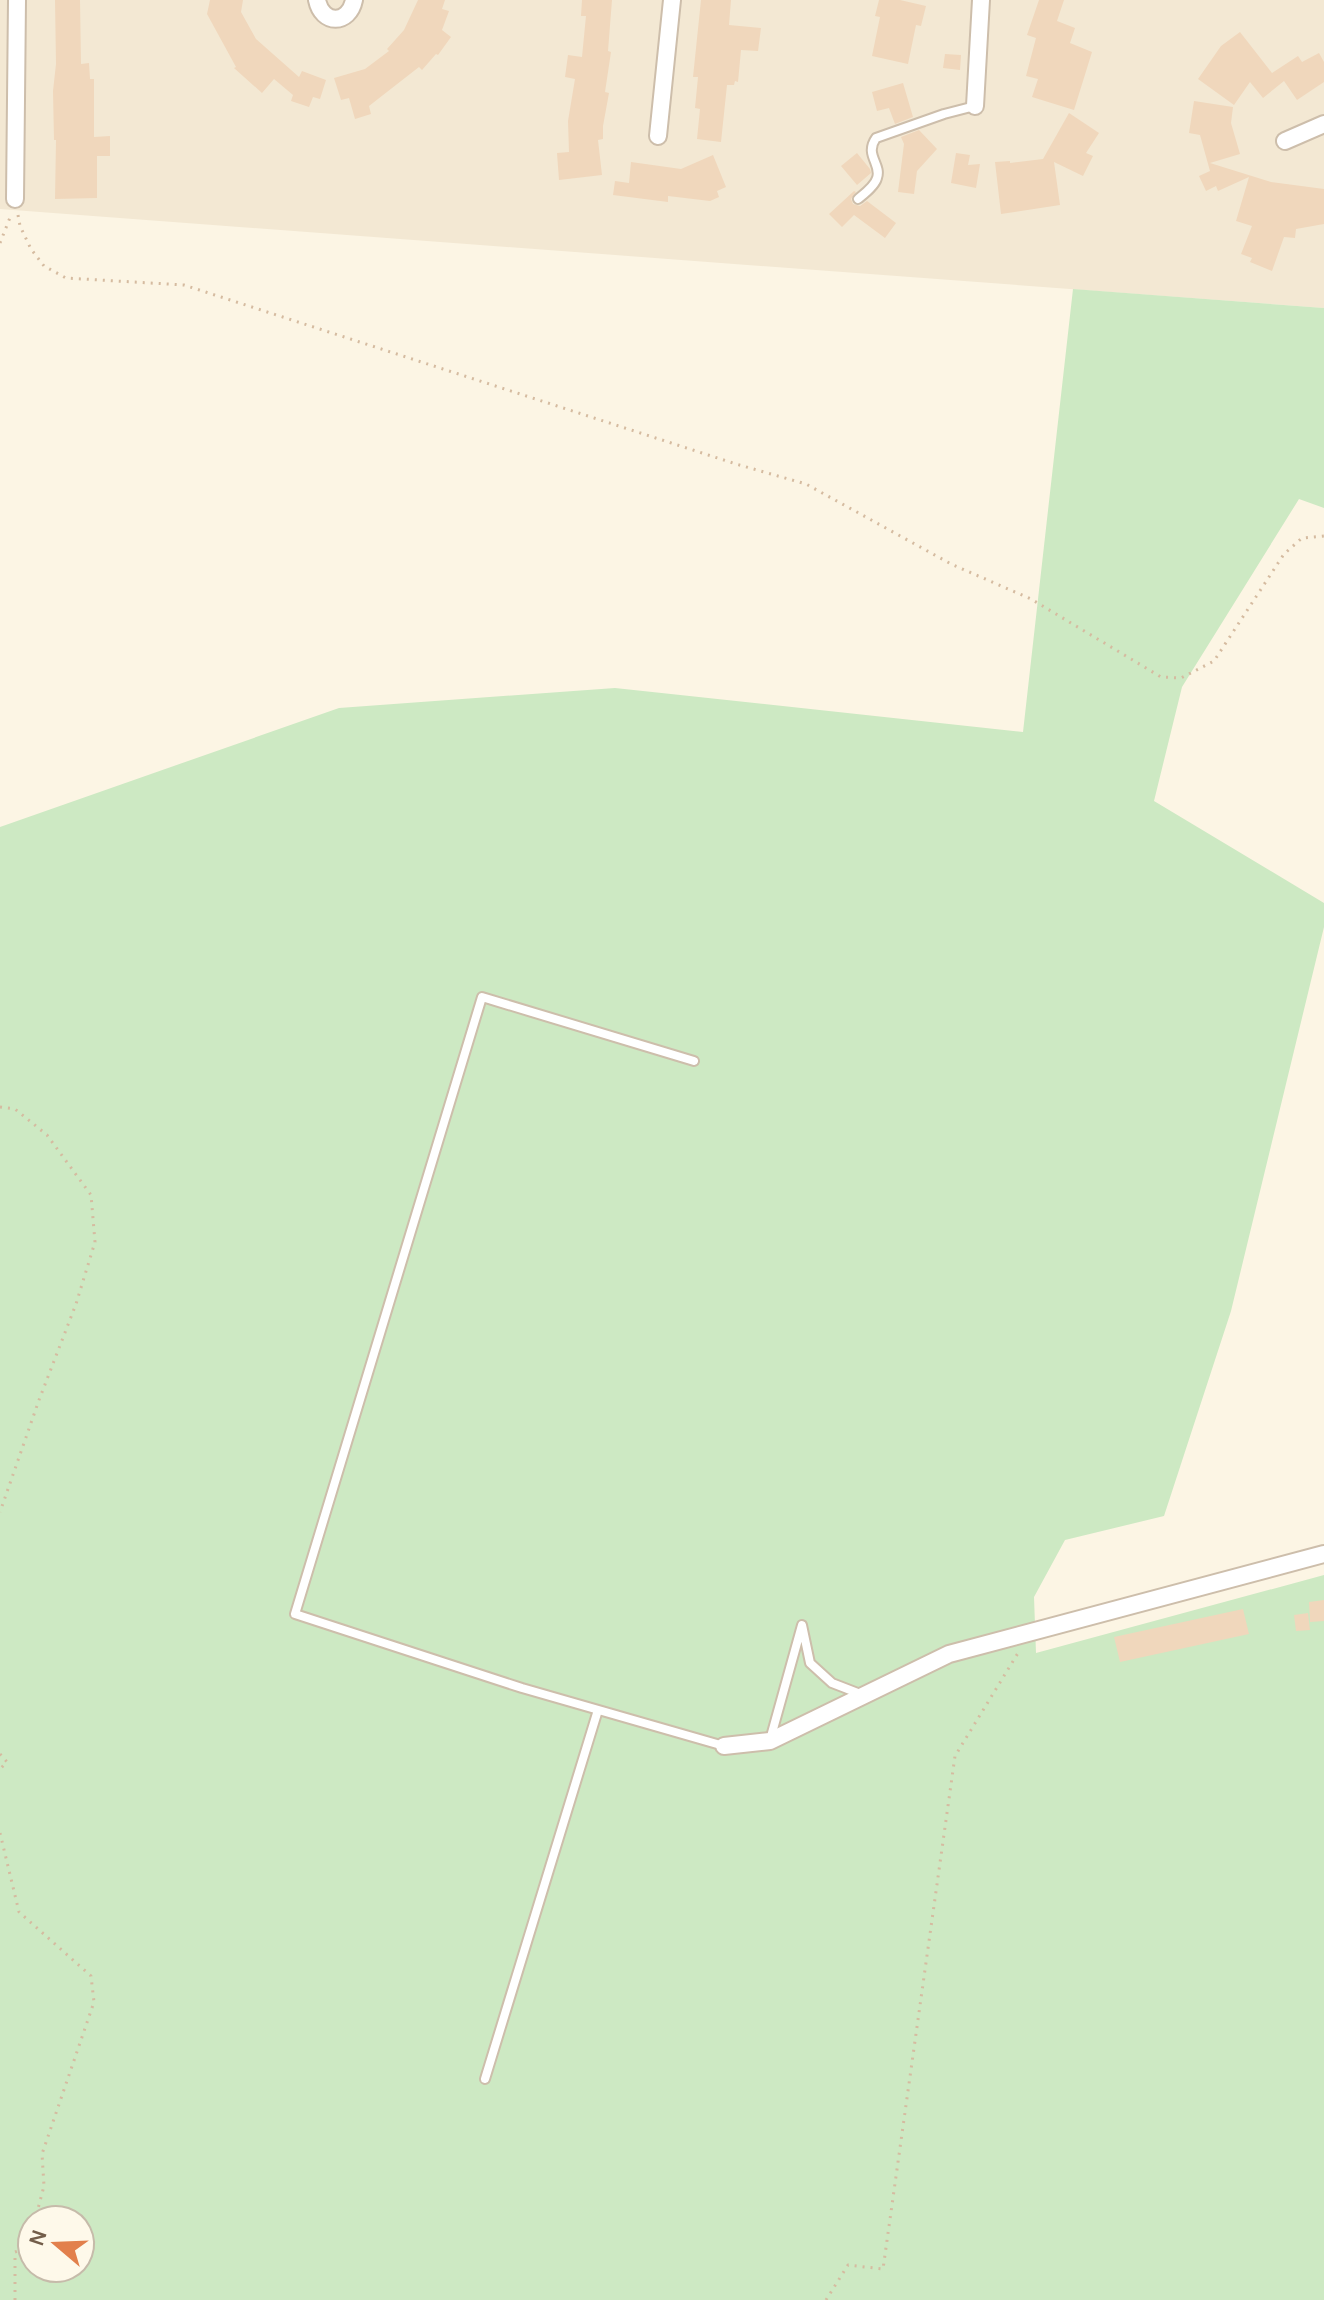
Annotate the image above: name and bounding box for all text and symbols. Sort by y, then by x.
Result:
north arrow [16,2204,96,2284]
text: N [23,2226,53,2250]

